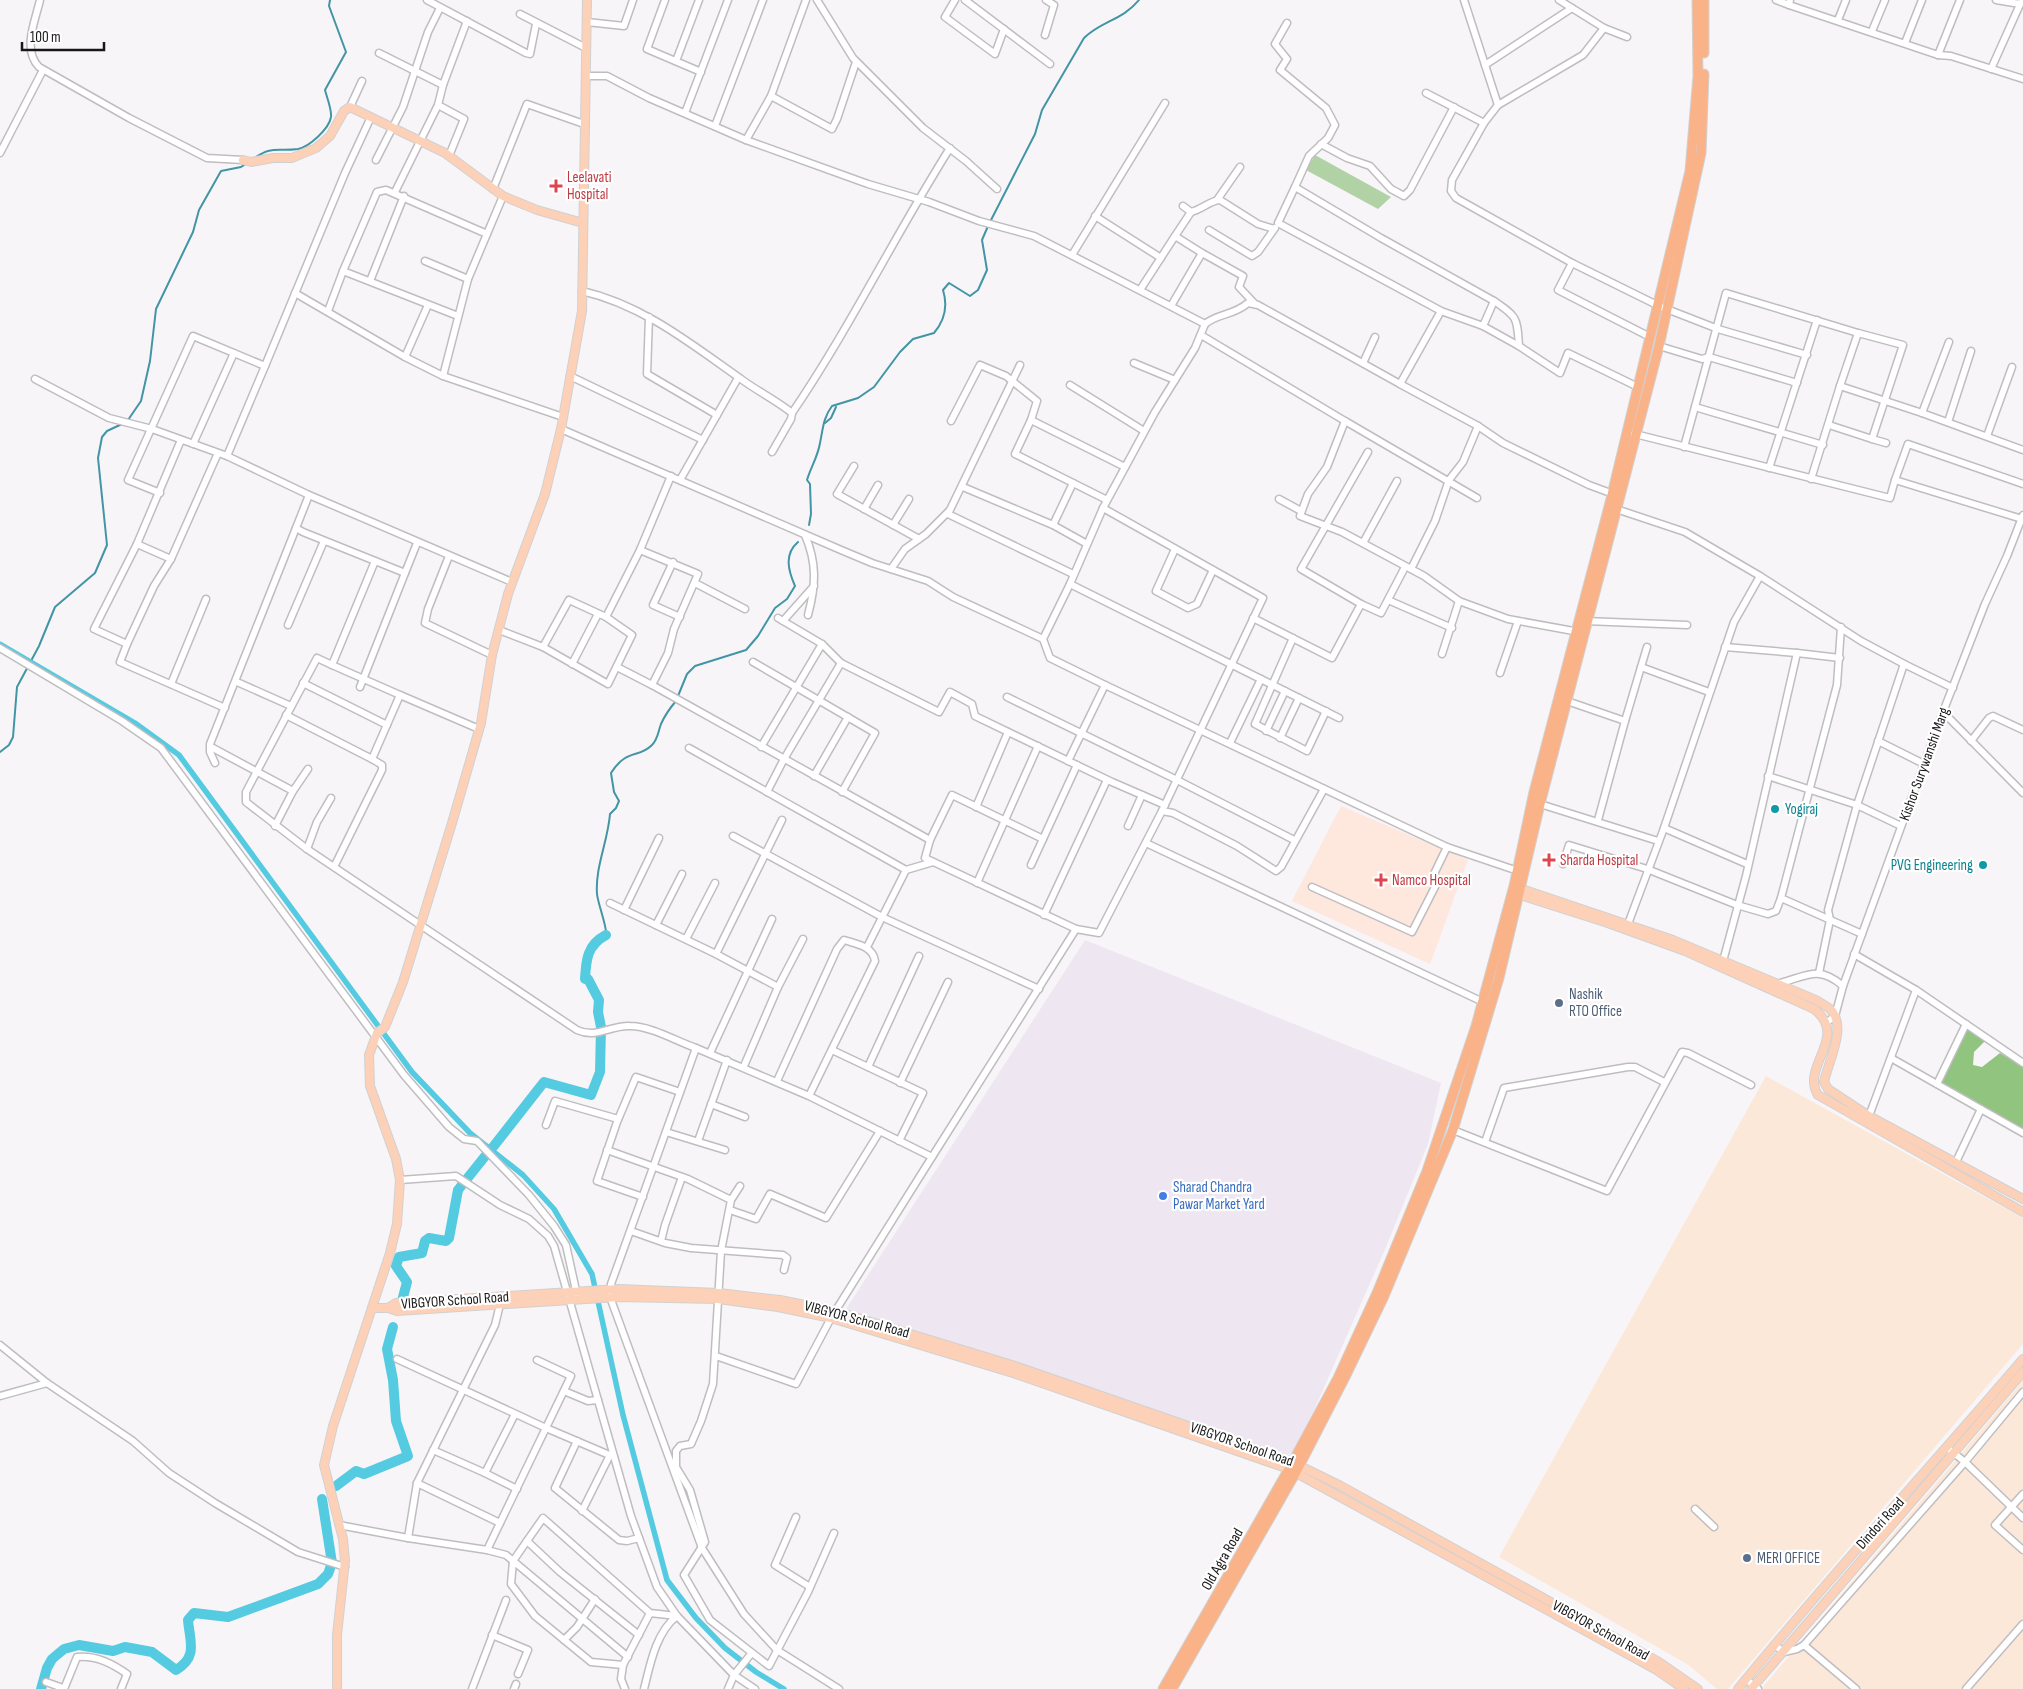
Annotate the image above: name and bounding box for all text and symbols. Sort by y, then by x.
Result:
scale bar [22,20,105,52]
text: 100 m [30,28,61,47]
place label: Leelavati Hospital [567,168,612,204]
marker: Leelavati Hospital [549,179,563,193]
street label: Kishor Surywanshi Marg [1895,705,1954,823]
place label: Yogiraj [1785,800,1818,819]
marker: Yogiraj [1769,803,1781,815]
place label: Sharda Hospital [1560,851,1638,870]
marker: Sharda Hospital [1542,853,1556,867]
place label: PVG Engineering [1891,856,1973,875]
marker: PVG Engineering [1977,859,1989,871]
place label: Namco Hospital [1392,871,1471,890]
marker: Namco Hospital [1374,873,1388,887]
place label: Nashik RTO Office [1569,985,1622,1021]
marker: Nashik RTO Office [1553,997,1565,1009]
place label: Sharad Chandra Pawar Market Yard [1173,1178,1265,1214]
marker: Sharad Chandra Pawar Market Yard [1157,1190,1169,1202]
street label: VIBGYOR School Road [401,1287,510,1314]
street label: VIBGYOR School Road [802,1296,911,1343]
street label: VIBGYOR School Road [1188,1418,1296,1471]
street label: Dindori Road [1852,1493,1909,1553]
street label: Old Agra Road [1197,1525,1248,1594]
place label: MERI OFFICE [1757,1549,1820,1568]
marker: MERI OFFICE [1741,1552,1753,1564]
street label: VIBGYOR School Road [1549,1596,1653,1665]

